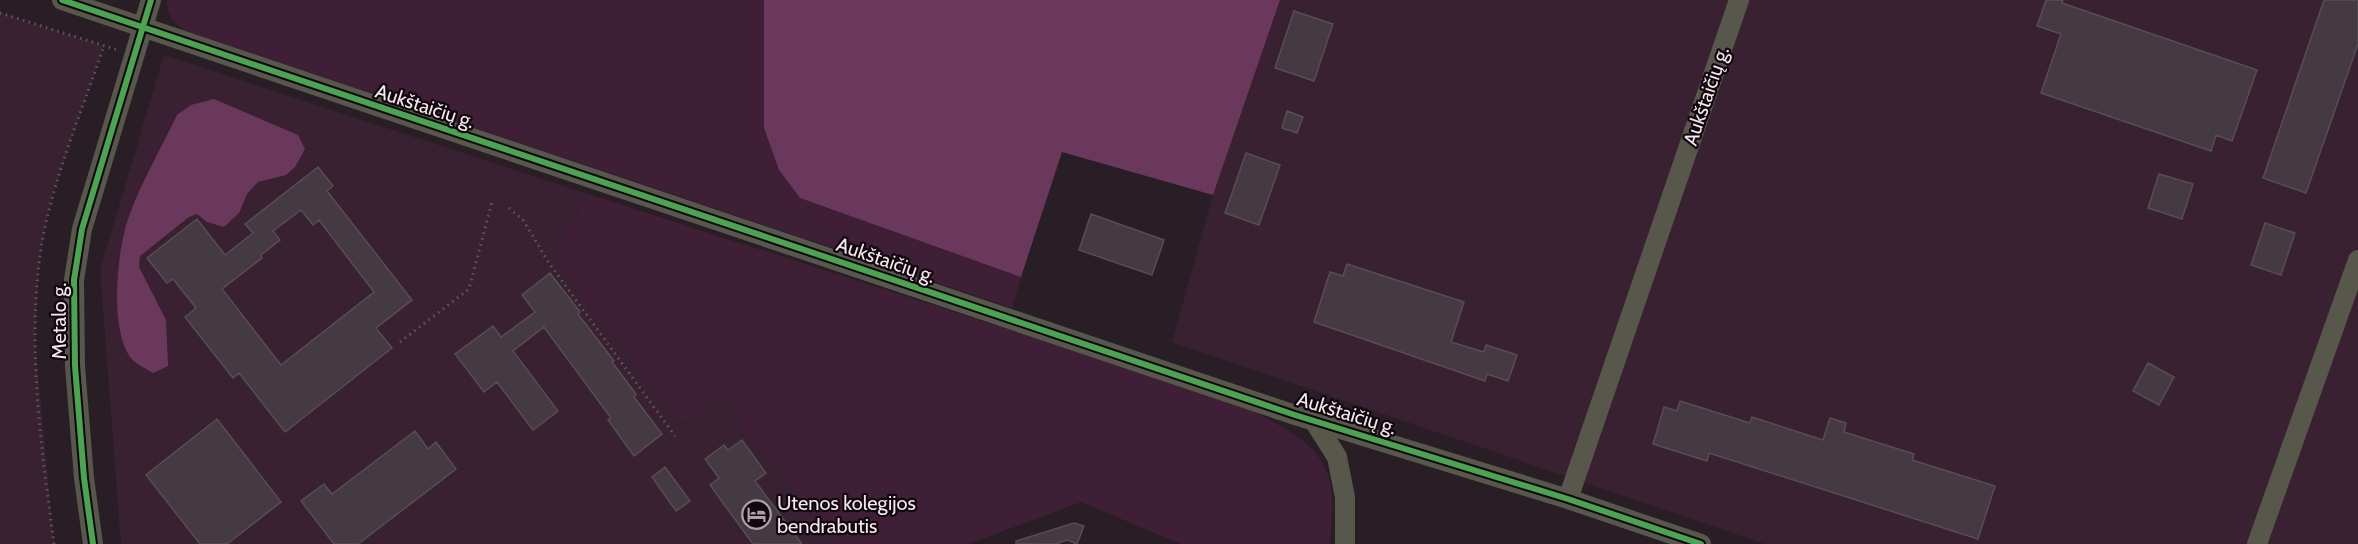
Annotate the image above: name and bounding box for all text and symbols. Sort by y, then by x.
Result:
street label: Aukštaičių g. [1678,43,1734,149]
street label: Aukštaičių g. [372,79,478,133]
street label: Aukštaičių g. [833,232,939,288]
street label: Metalo g. [47,283,71,359]
street label: Aukštaičių g. [1294,386,1400,440]
place label: Utenos kolegijos bendrabutis [777,491,916,538]
hotel icon: Utenos kolegijos bendrabutis [740,499,772,531]

